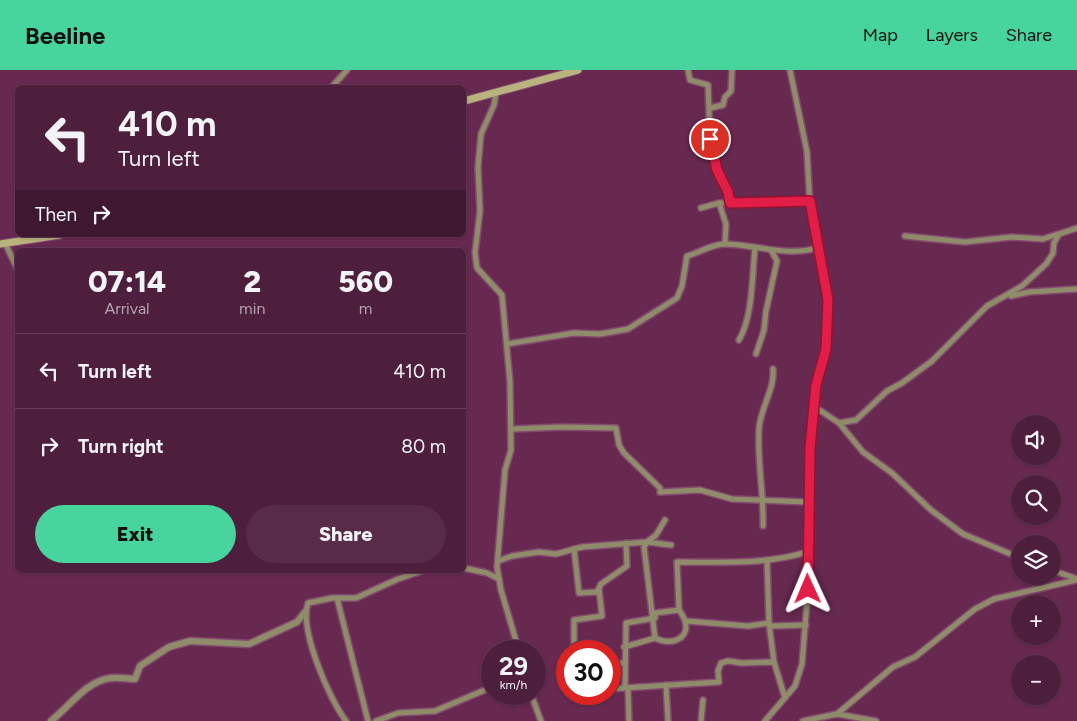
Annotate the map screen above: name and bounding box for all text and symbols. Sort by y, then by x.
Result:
text: Beeline [25,21,105,50]
text: Map [863,24,898,46]
text: Layers [926,24,978,46]
text: Share [1006,24,1052,46]
text: 410 m [118,103,216,145]
icon: left [35,105,100,170]
pin [689,118,731,160]
icon: arrive [696,125,724,153]
text: Turn left [118,145,200,172]
icon: right [87,200,115,228]
text: Then [35,203,77,226]
text: 07:14 [88,263,166,300]
text: 2 [243,263,261,300]
text: 560 [338,263,393,300]
text: Arrival [104,299,150,318]
text: min [239,299,265,318]
text: m [359,299,372,318]
icon: left [35,357,63,385]
text: Turn left [78,360,152,383]
text: 410 m [393,360,446,383]
map controls [1011,415,1061,705]
button: sound [1011,415,1061,465]
icon: right [35,432,63,460]
text: Turn right [78,435,164,458]
text: 80 m [401,435,446,458]
button: search [1011,475,1061,525]
button: Exit [35,505,236,563]
button: Share [246,505,446,563]
button: layers [1011,535,1061,585]
position arrow [781,562,833,614]
button: + [1011,595,1061,645]
speed limit sign: 30 [556,640,621,705]
text: 29 [499,651,528,681]
button: − [1011,655,1061,705]
text: km/h [500,678,527,692]

